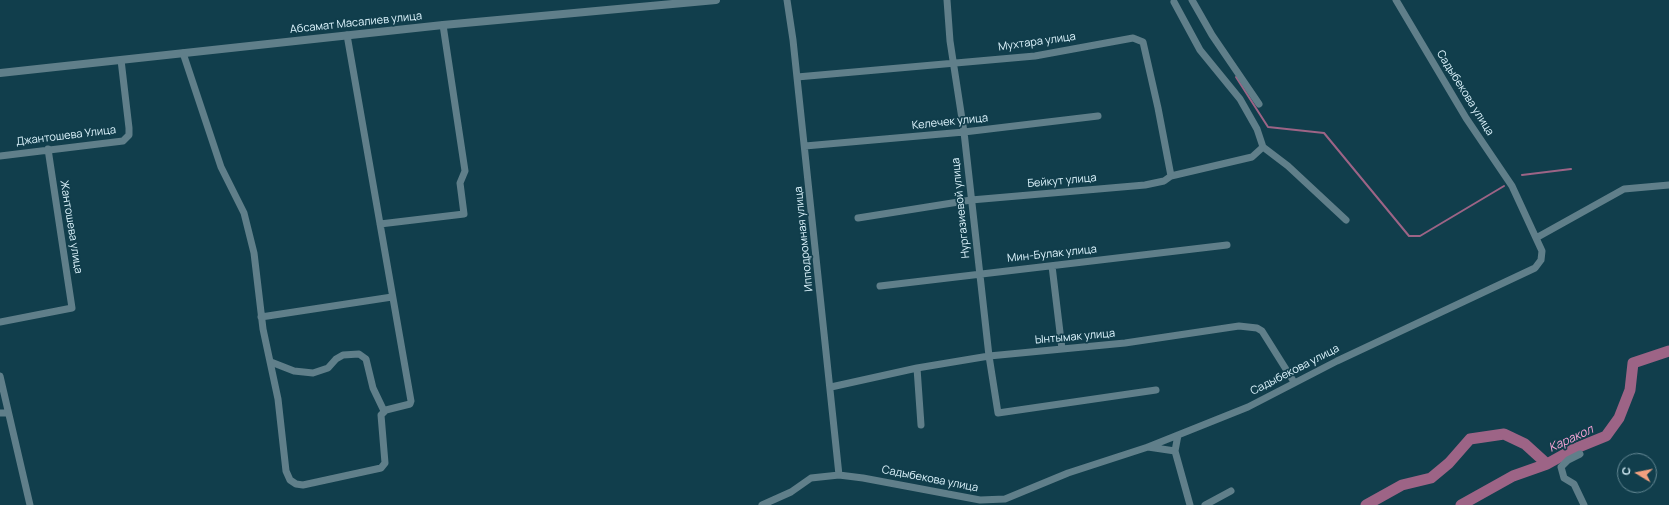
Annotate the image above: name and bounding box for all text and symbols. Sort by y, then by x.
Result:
street label: Абсамат Масалиев улица [289,9,423,37]
street label: Мухтара улица [997,30,1077,54]
street label: Садыбекова улица [1433,48,1497,138]
street label: Келечек улица [911,111,989,133]
street label: Джантошева Улица [15,123,117,149]
street label: Нургазиевой улица [949,157,973,259]
street label: Бейкут улица [1027,171,1097,191]
street label: Жантошева улица [57,179,85,275]
street label: Ипподромная улица [792,186,816,292]
street label: Мин-Булак улица [1007,243,1097,265]
street label: Ынтымак улица [1034,327,1116,347]
street label: Садыбекова улица [1248,342,1342,398]
water label: Каракол [1546,422,1596,456]
north arrow [1617,453,1657,493]
street label: Садыбекова улица [881,463,979,495]
text: С [1618,466,1634,476]

